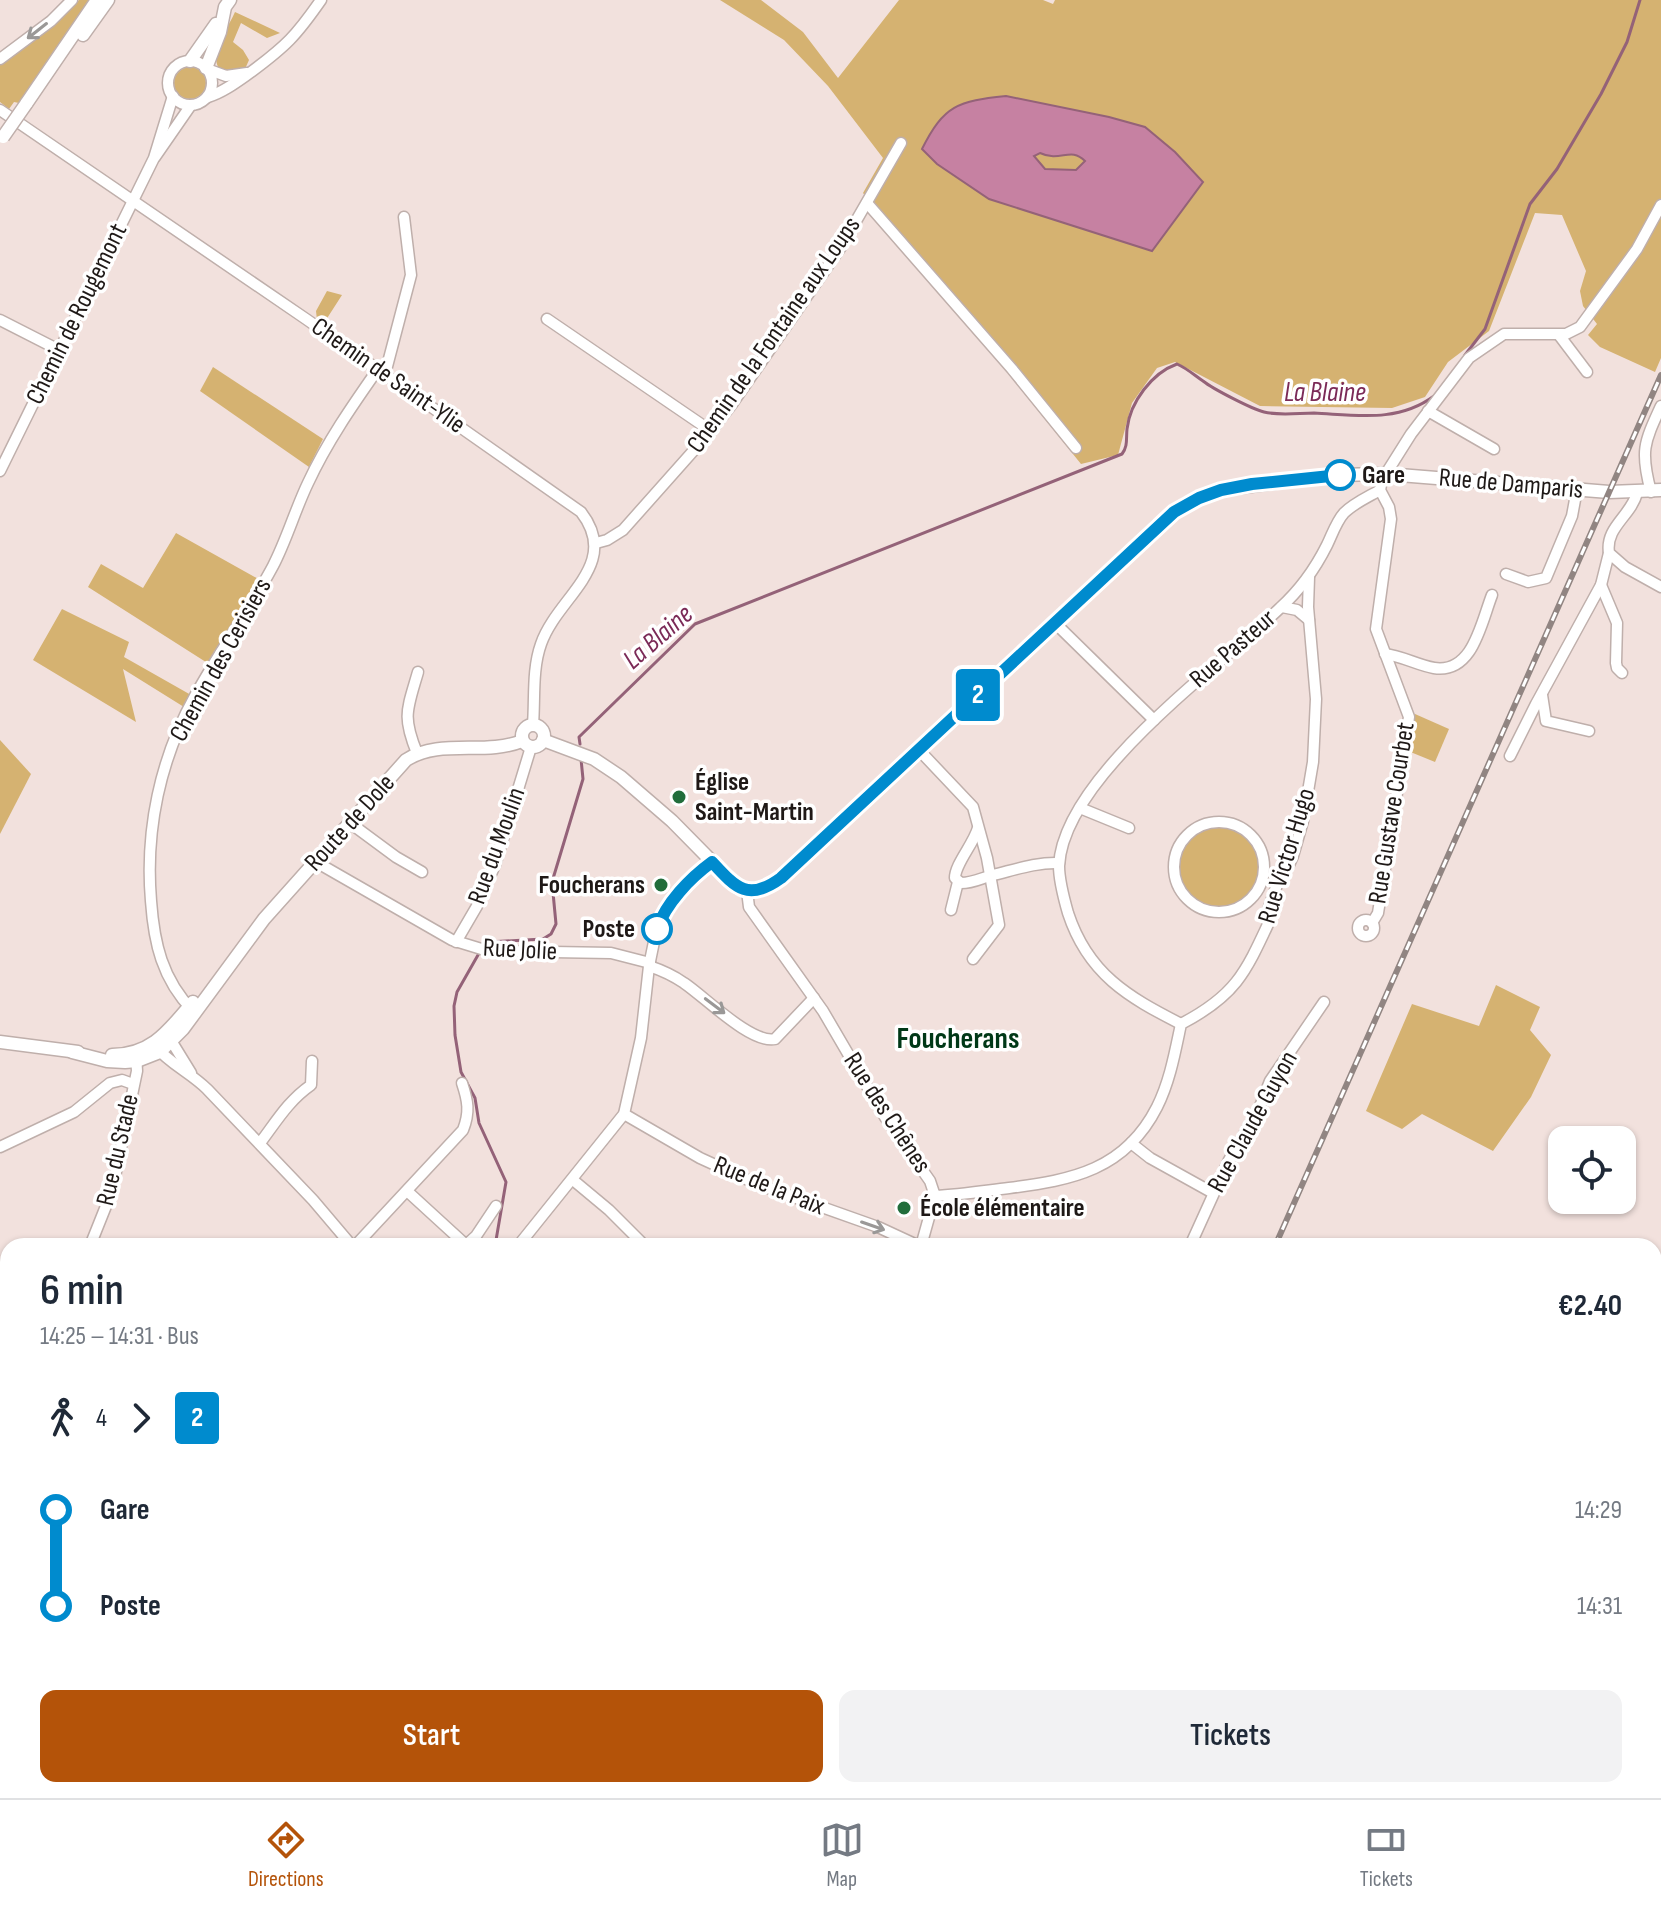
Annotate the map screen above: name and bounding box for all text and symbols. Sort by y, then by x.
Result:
one-way arrow [27,23,49,40]
street label: Chemin de la Fontaine aux Loups [681,211,867,459]
street label: Chemin de Rougemont [20,219,134,409]
street label: Chemin de Saint-Ylie [305,311,471,441]
water label: La Blaine [1284,376,1366,409]
marker: Gare [1325,460,1355,490]
place label: Gare [1362,460,1405,491]
street label: Rue de Damparis [1438,462,1584,506]
street label: Chemin des Cerisiers [163,573,279,747]
water label: La Blaine [616,598,700,676]
street label: Rue Pasteur [1184,603,1283,695]
line badge: 2 [952,669,1004,721]
text: 2 [972,678,984,711]
street label: Rue Gustave Courbet [1362,720,1422,906]
place label: Église Saint-Martin [695,767,814,828]
street label: Route de Dole [298,768,402,878]
street label: Rue du Moulin [462,783,532,909]
street label: Rue Victor Hugo [1252,785,1322,927]
marker: Église Saint-Martin [670,788,688,806]
place label: Foucherans [538,870,645,901]
marker: Foucherans [652,876,670,894]
place label: Poste [582,914,635,945]
marker: Poste [642,914,672,944]
street label: Rue Jolie [482,933,558,967]
one-way arrow [704,998,726,1015]
district label: Foucherans [897,1021,1019,1057]
street label: Rue Claude Guyon [1201,1046,1305,1198]
street label: Rue des Chênes [837,1047,937,1179]
street label: Rue du Stade [90,1091,146,1209]
map controls [1548,1126,1636,1214]
button: locate [1548,1126,1636,1214]
street label: Rue de la Paix [709,1150,829,1222]
place label: École élémentaire [920,1193,1085,1224]
marker: École élémentaire [895,1199,913,1217]
one-way arrow [860,1219,885,1234]
text: 6 min [40,1264,124,1317]
text: €2.40 [1558,1288,1622,1324]
text: 14:25 – 14:31 · Bus [40,1321,199,1352]
icon: walk [40,1396,84,1440]
icon: forward [119,1396,163,1440]
text: 2 [191,1401,203,1434]
text: 4 [96,1403,107,1434]
text: Gare [100,1492,150,1528]
text: 14:29 [1575,1495,1622,1526]
text: Poste [100,1588,161,1624]
text: 14:31 [1577,1591,1622,1622]
button: Start [40,1690,823,1782]
button: Tickets [839,1690,1622,1782]
tab: Directions [248,1818,324,1893]
tab: Map [820,1818,864,1893]
tab: Tickets [1360,1818,1413,1893]

